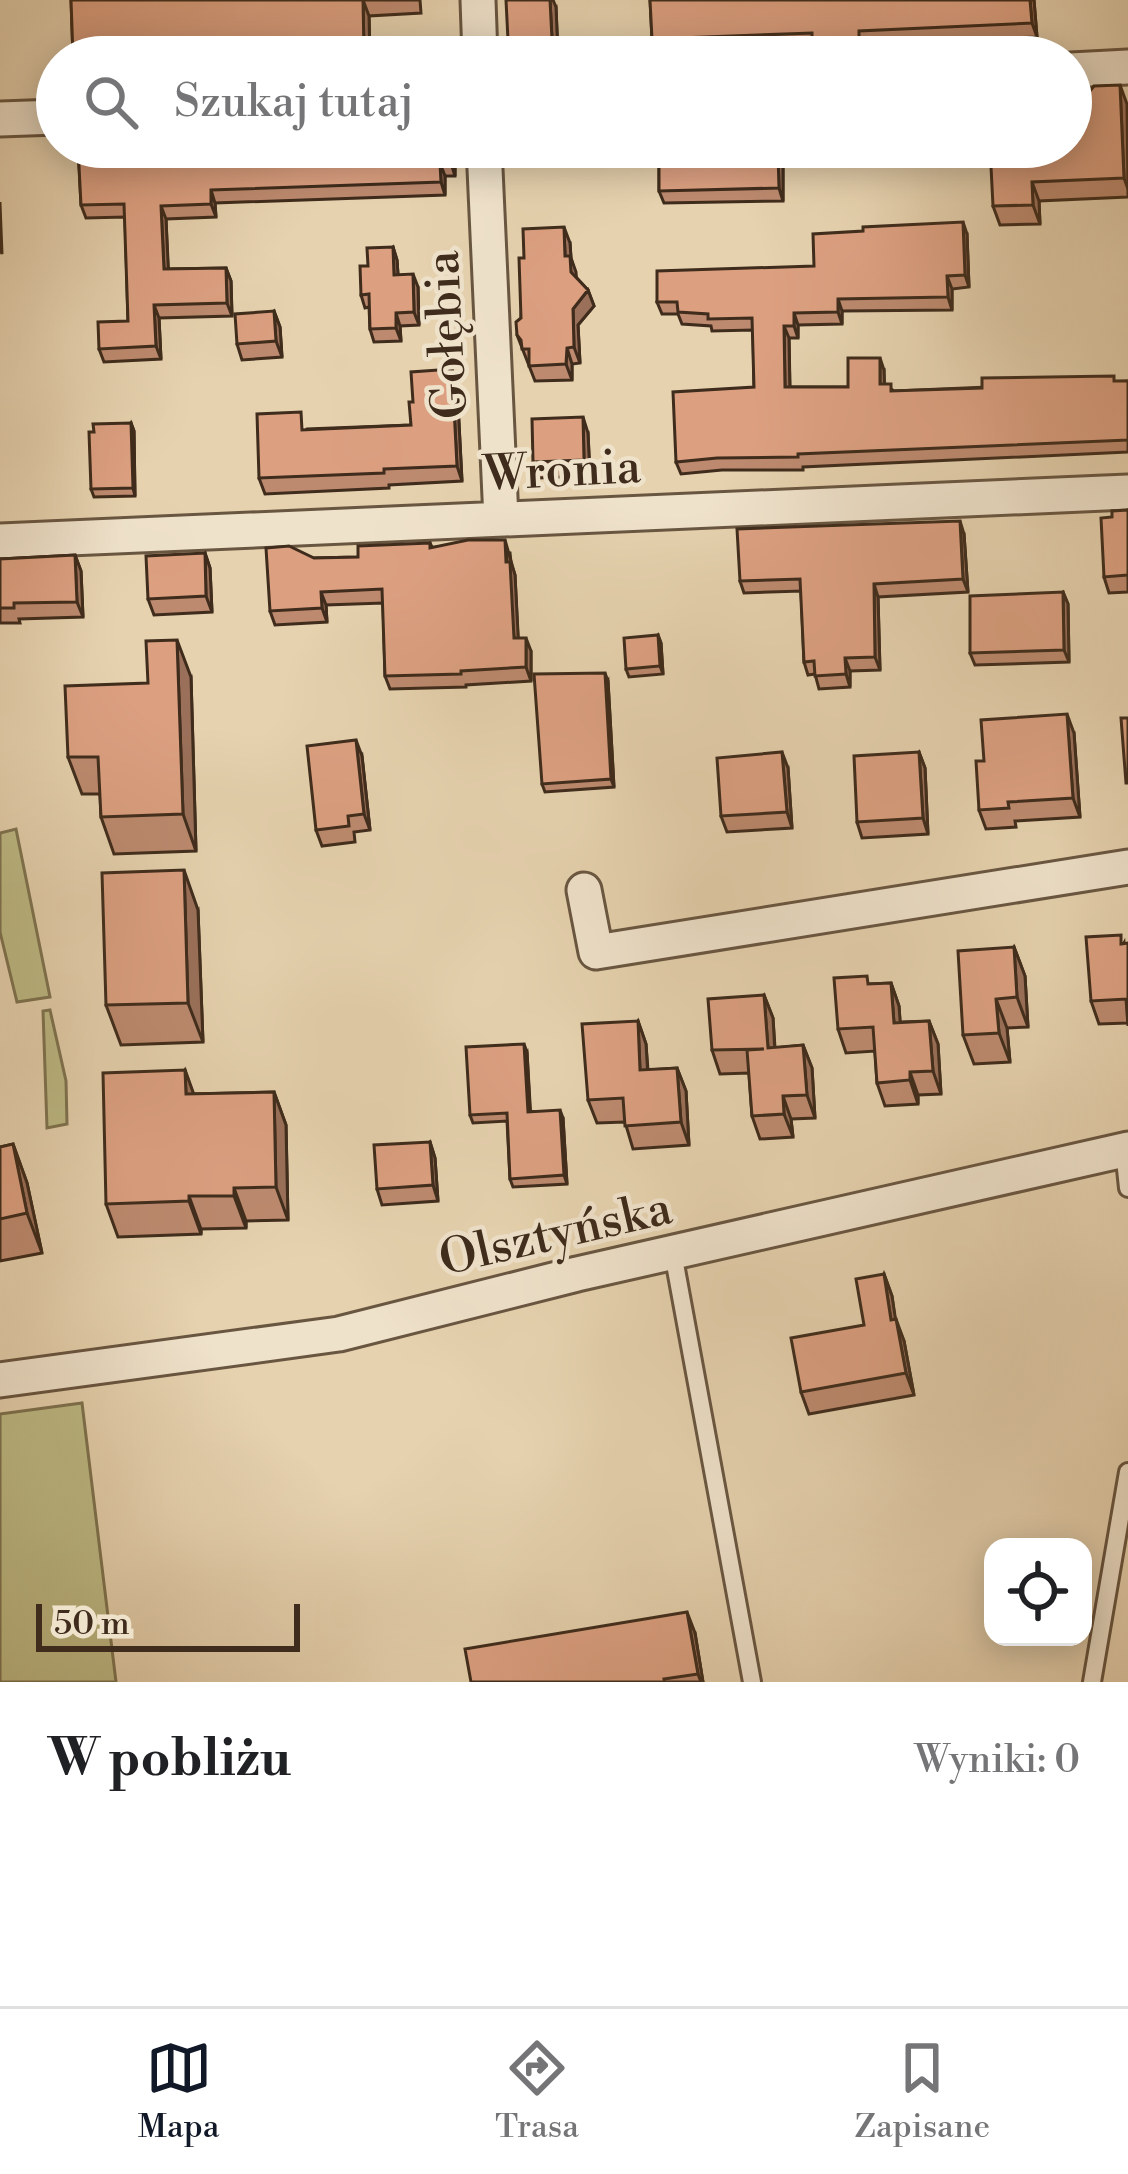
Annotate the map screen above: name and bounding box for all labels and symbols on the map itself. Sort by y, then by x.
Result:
street label: Gołębia [414,249,482,420]
street label: Wronia [480,438,643,506]
street label: Olsztyńska [434,1179,678,1291]
scale bar [36,1598,300,1651]

